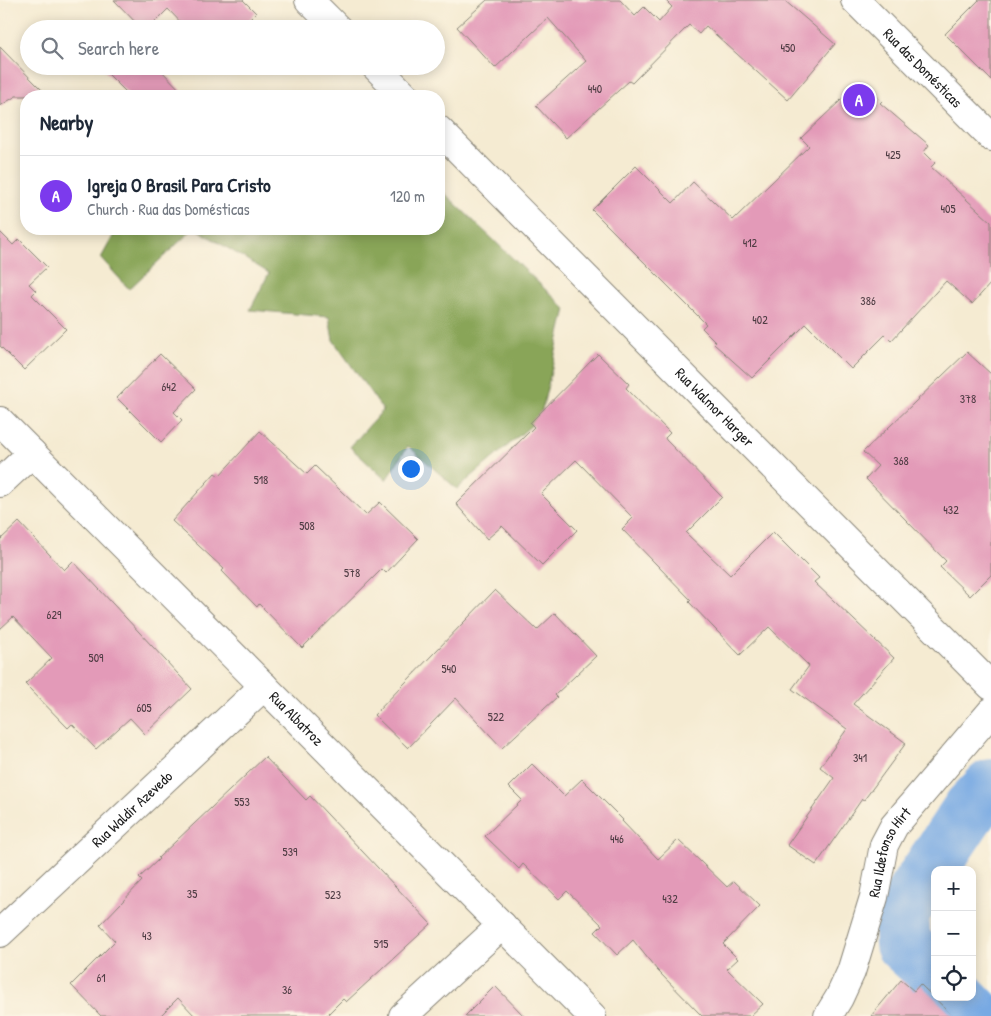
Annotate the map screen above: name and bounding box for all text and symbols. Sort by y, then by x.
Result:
search box [20,20,445,75]
street label: Rua das Domésticas [879,23,967,112]
icon: search [38,34,66,62]
text: Search here [78,35,159,61]
house number: 450 [781,39,795,56]
house number: 440 [588,80,602,97]
pin: A [843,81,875,119]
text: Nearby [40,108,93,137]
house number: 425 [885,146,901,163]
text: Igreja O Brasil Para Cristo [87,172,271,198]
text: A [52,185,60,207]
text: 120 m [390,185,425,207]
text: Church · Rua das Domésticas [87,198,250,220]
house number: 405 [941,200,955,217]
house number: 412 [743,234,758,251]
house number: 386 [860,292,876,309]
house number: 402 [752,311,768,328]
street label: Rua Walmor Harger [671,363,759,452]
house number: 642 [162,378,177,395]
house number: 378 [960,390,976,407]
house number: 368 [893,452,909,469]
your location [398,456,424,482]
house number: 518 [254,471,268,488]
house number: 432 [943,501,959,518]
house number: 508 [299,517,315,534]
house number: 578 [344,564,360,581]
house number: 629 [47,606,62,623]
house number: 509 [89,649,104,666]
house number: 540 [442,660,456,677]
street label: Rua Albatroz [265,687,329,751]
house number: 605 [136,699,152,716]
house number: 522 [488,708,505,725]
house number: 341 [853,749,867,766]
street label: Rua Waldir Azevedo [87,766,177,852]
house number: 553 [234,793,250,810]
street label: Rua Ildefonso Hirt [863,802,916,899]
house number: 446 [610,830,624,847]
house number: 539 [283,843,298,860]
map controls [931,866,976,1001]
button: + [931,866,976,911]
house number: 35 [187,885,197,902]
house number: 523 [325,886,341,903]
house number: 432 [662,890,678,907]
button: − [931,911,976,956]
house number: 43 [142,927,152,944]
house number: 515 [374,935,388,952]
button: locate [931,956,976,1001]
house number: 61 [96,969,106,986]
house number: 36 [282,981,292,998]

